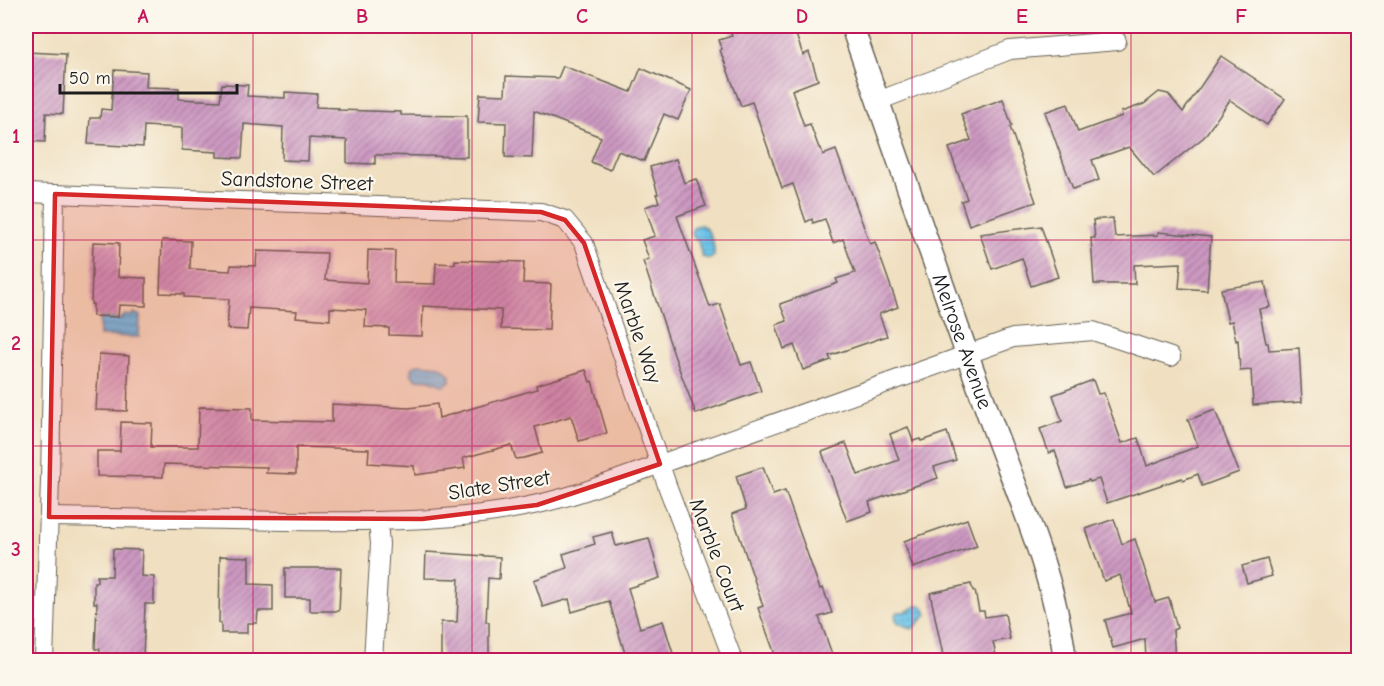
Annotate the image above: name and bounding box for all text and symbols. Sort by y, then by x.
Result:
text: A [137,5,149,28]
text: B [356,5,368,28]
text: C [576,5,588,28]
text: D [796,5,808,28]
text: E [1016,5,1028,28]
text: F [1235,5,1247,28]
scale bar [60,57,237,95]
text: 50 m [69,68,111,89]
text: 1 [12,125,20,148]
street label: Sandstone Street [221,166,374,196]
street label: Melrose Avenue [927,270,998,412]
street label: Marble Way [609,277,667,387]
text: 2 [11,332,21,355]
street label: Slate Street [446,465,552,505]
street label: Marble Court [684,495,750,616]
text: 3 [11,538,21,561]

